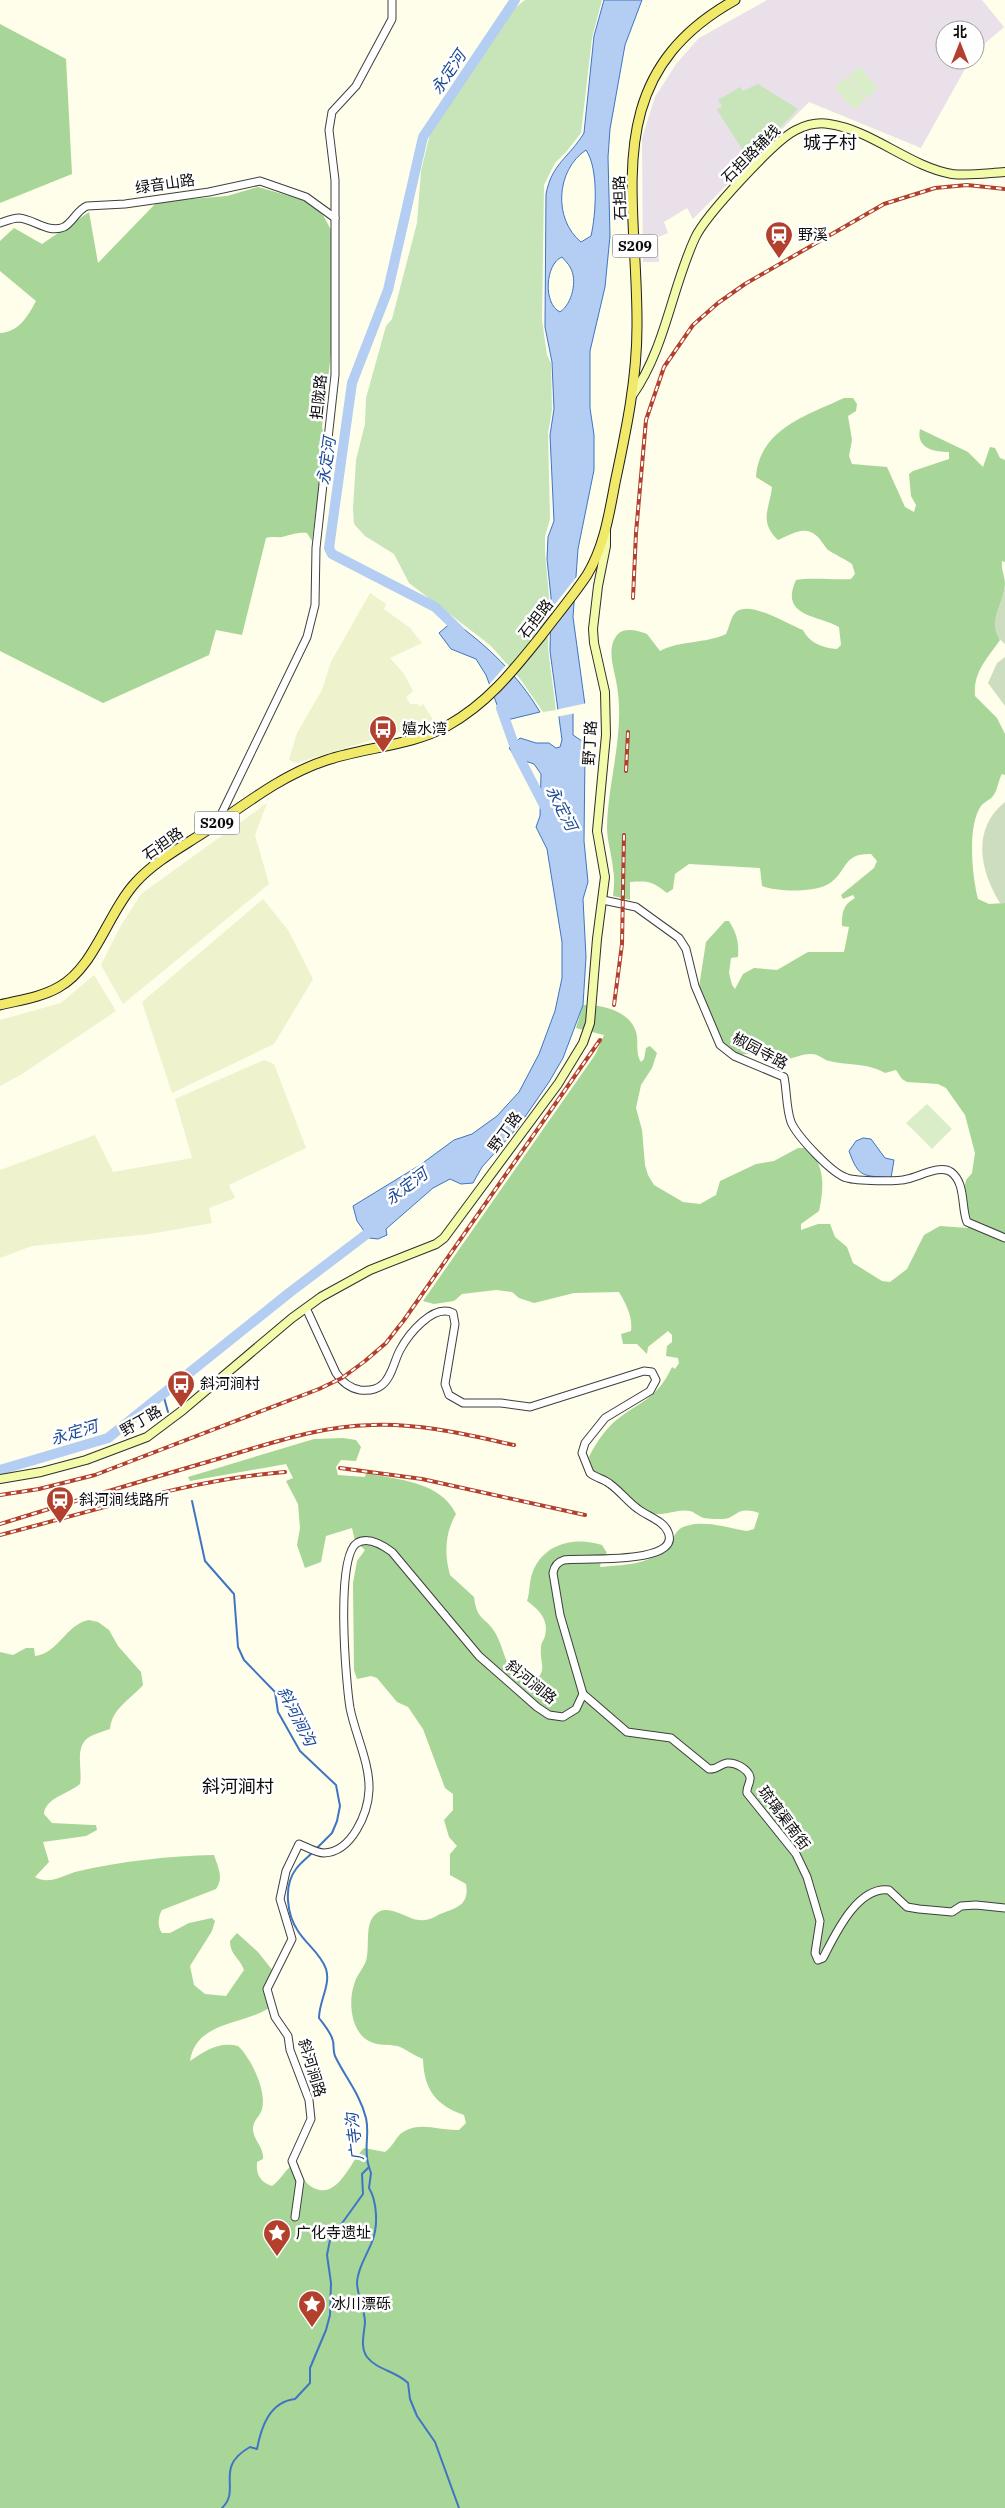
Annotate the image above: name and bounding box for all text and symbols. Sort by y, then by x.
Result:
north arrow [935,20,985,70]
text: 北 [953,23,967,41]
water label: 永定河 [426,44,471,97]
street label: 石担路辅线 [717,120,784,187]
district label: 城子村 [803,131,857,154]
street label: 绿音山路 [134,170,196,197]
street label: 石担路 [609,175,630,221]
station icon: 野溪 [764,220,794,259]
place label: 野溪 [798,225,828,244]
road number: S209 [612,235,658,258]
street label: 担陇路 [307,374,330,420]
water label: 永定河 [313,433,340,486]
street label: 石担路 [514,595,557,642]
bus stop icon: 嬉水湾 [368,714,398,753]
place label: 嬉水湾 [402,719,447,738]
street label: 野丁路 [579,720,600,766]
water label: 永定河 [542,782,583,837]
road number: S209 [194,811,240,834]
street label: 石担路 [139,823,187,864]
street label: 椒园寺路 [729,1028,791,1073]
street label: 野丁路 [484,1108,526,1155]
water label: 永定河 [381,1162,434,1208]
bus stop icon: 斜河涧村 [166,1369,196,1408]
place label: 斜河涧村 [200,1374,260,1393]
street label: 野丁路 [117,1401,165,1440]
water label: 永定河 [48,1415,103,1449]
station icon: 斜河涧线路所 [45,1485,75,1524]
place label: 斜河涧线路所 [79,1490,169,1509]
street label: 斜河涧路 [502,1655,561,1708]
water label: 斜河涧沟 [274,1683,321,1751]
district label: 斜河涧村 [202,1775,274,1798]
street label: 琉璃渠南街 [754,1782,815,1853]
street label: 斜河涧路 [295,2036,330,2099]
water label: 广寺沟 [341,2110,367,2162]
place icon: 广化寺遗址 [262,2218,292,2257]
place label: 广化寺遗址 [296,2223,371,2242]
place icon: 冰川漂砾 [297,2289,327,2328]
place label: 冰川漂砾 [331,2294,391,2313]

